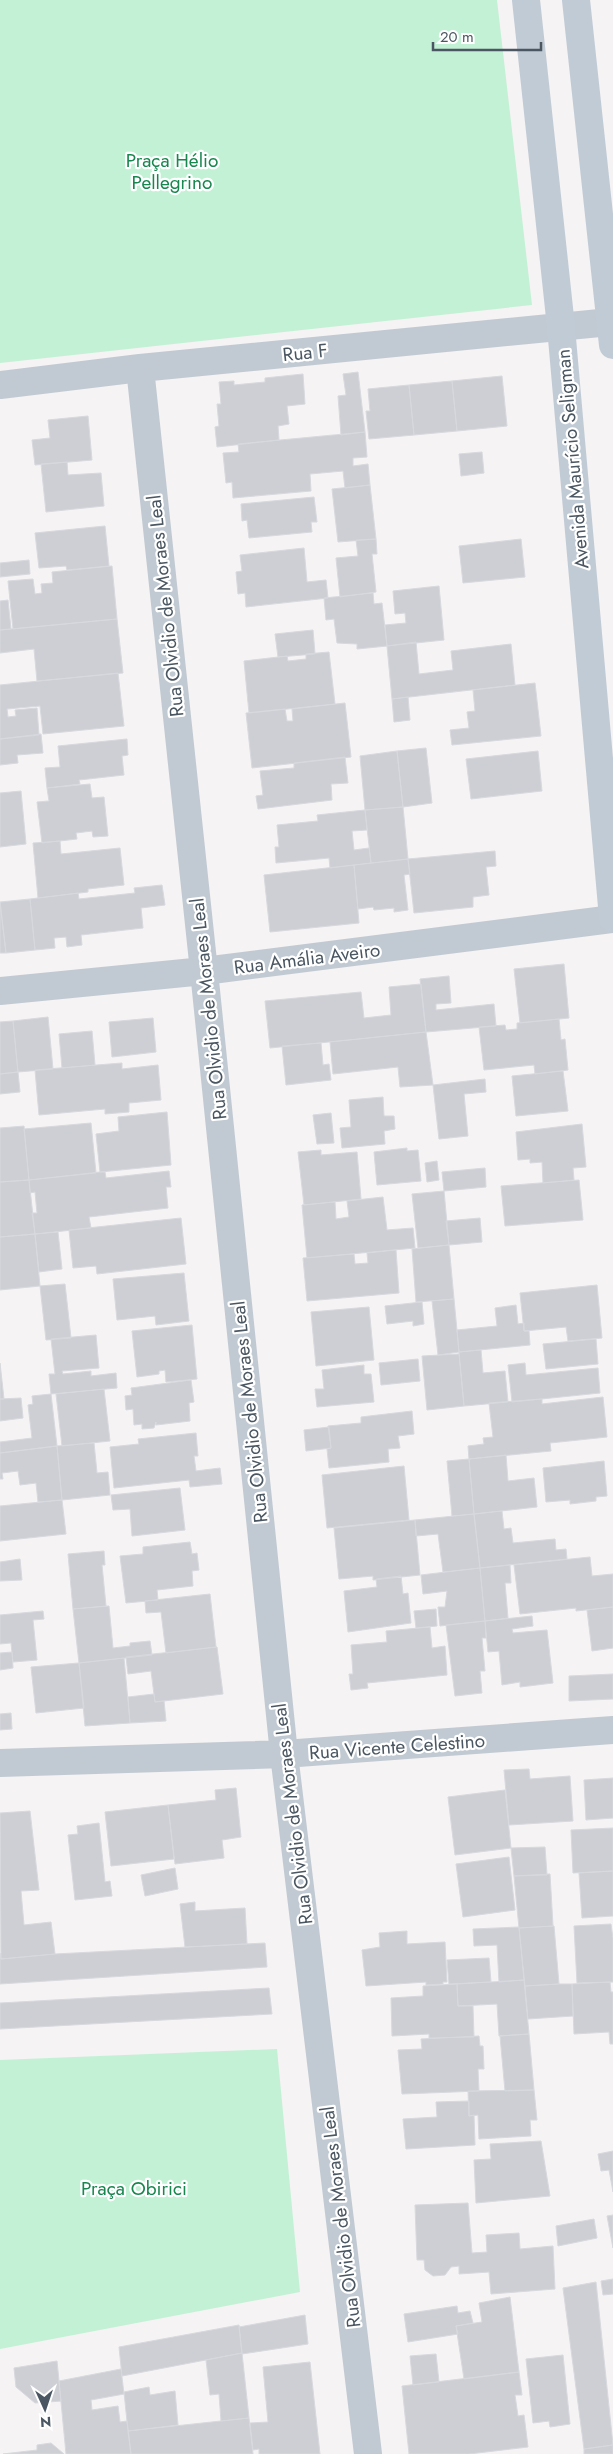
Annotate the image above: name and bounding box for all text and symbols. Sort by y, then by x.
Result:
scale bar [433,20,540,52]
text: 20 m [440,26,474,48]
park label: Praça Hélio Pellegrino [126,147,218,196]
street label: Rua F [281,337,329,368]
street label: Avenida Maurício Seligman [549,348,596,570]
street label: Rua Olvidio de Moraes Leal [140,494,191,718]
street label: Rua Olvidio de Moraes Leal [183,897,234,1121]
street label: Rua Amália Aveiro [232,936,382,981]
street label: Rua Olvidio de Moraes Leal [224,1300,275,1524]
street label: Rua Olvidio de Moraes Leal [266,1702,319,1926]
street label: Rua Vicente Celestino [308,1727,486,1766]
street label: Rua Olvidio de Moraes Leal [314,2105,367,2329]
park label: Praça Obirici [81,2175,187,2202]
north arrow [20,2384,70,2434]
text: N [40,2412,52,2432]

